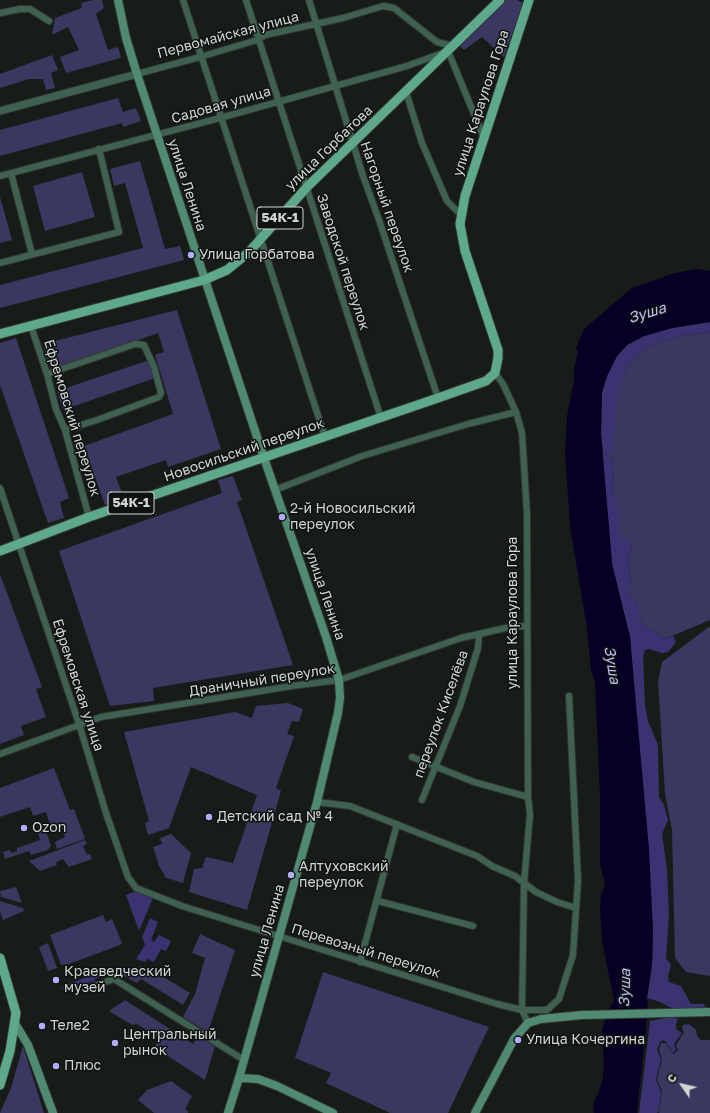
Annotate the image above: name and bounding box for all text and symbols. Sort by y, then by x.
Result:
street label: Первомайская улица [155,8,301,62]
street label: улица Караулова Гора [449,28,513,178]
street label: Садовая улица [169,83,273,127]
street label: улица Горбатова [282,102,376,194]
street label: улица Ленина [164,137,210,233]
street label: Нагорный переулок [357,139,417,275]
street label: Заводской переулок [313,192,373,332]
road number: 54К-1 [257,207,303,229]
place label: Улица Горбатова [199,247,315,263]
marker: Улица Горбатова [186,250,196,260]
water label: Зуша [626,299,668,327]
street label: Ефремовский переулок [40,337,104,499]
street label: Новосильский переулок [162,415,326,485]
road number: 54К-1 [108,492,154,514]
place label: 2-й Новосильский переулок [290,501,415,534]
marker: 2-й Новосильский переулок [277,512,287,522]
street label: улица Караулова Гора [505,536,521,690]
street label: улица Ленина [301,546,349,642]
street label: Ефремовская улица [49,617,107,753]
water label: Зуша [600,645,624,685]
street label: переулок Киселёва [410,648,472,780]
street label: Драничный переулок [188,660,336,700]
place label: Детский сад № 4 [217,809,333,825]
marker: Детский сад № 4 [204,812,214,822]
place label: Ozon [32,820,66,836]
marker: Ozon [19,823,29,833]
place label: Алтуховский переулок [299,859,388,892]
marker: Алтуховский переулок [286,870,296,880]
street label: улица Ленина [246,882,288,980]
street label: Перевозный переулок [289,920,443,982]
place label: Краеведческий музей [64,964,171,996]
water label: Зуша [615,968,635,1008]
marker: Краеведческий музей [51,975,61,985]
place label: Теле2 [50,1018,90,1034]
marker: Теле2 [37,1021,47,1031]
place label: Центральный рынок [123,1027,216,1060]
place label: Улица Кочергина [526,1032,645,1048]
marker: Улица Кочергина [513,1035,523,1045]
marker: Центральный рынок [110,1038,120,1048]
place label: Плюс [64,1058,101,1074]
marker: Плюс [51,1061,61,1071]
north arrow [662,1065,702,1105]
text: С [664,1071,679,1085]

